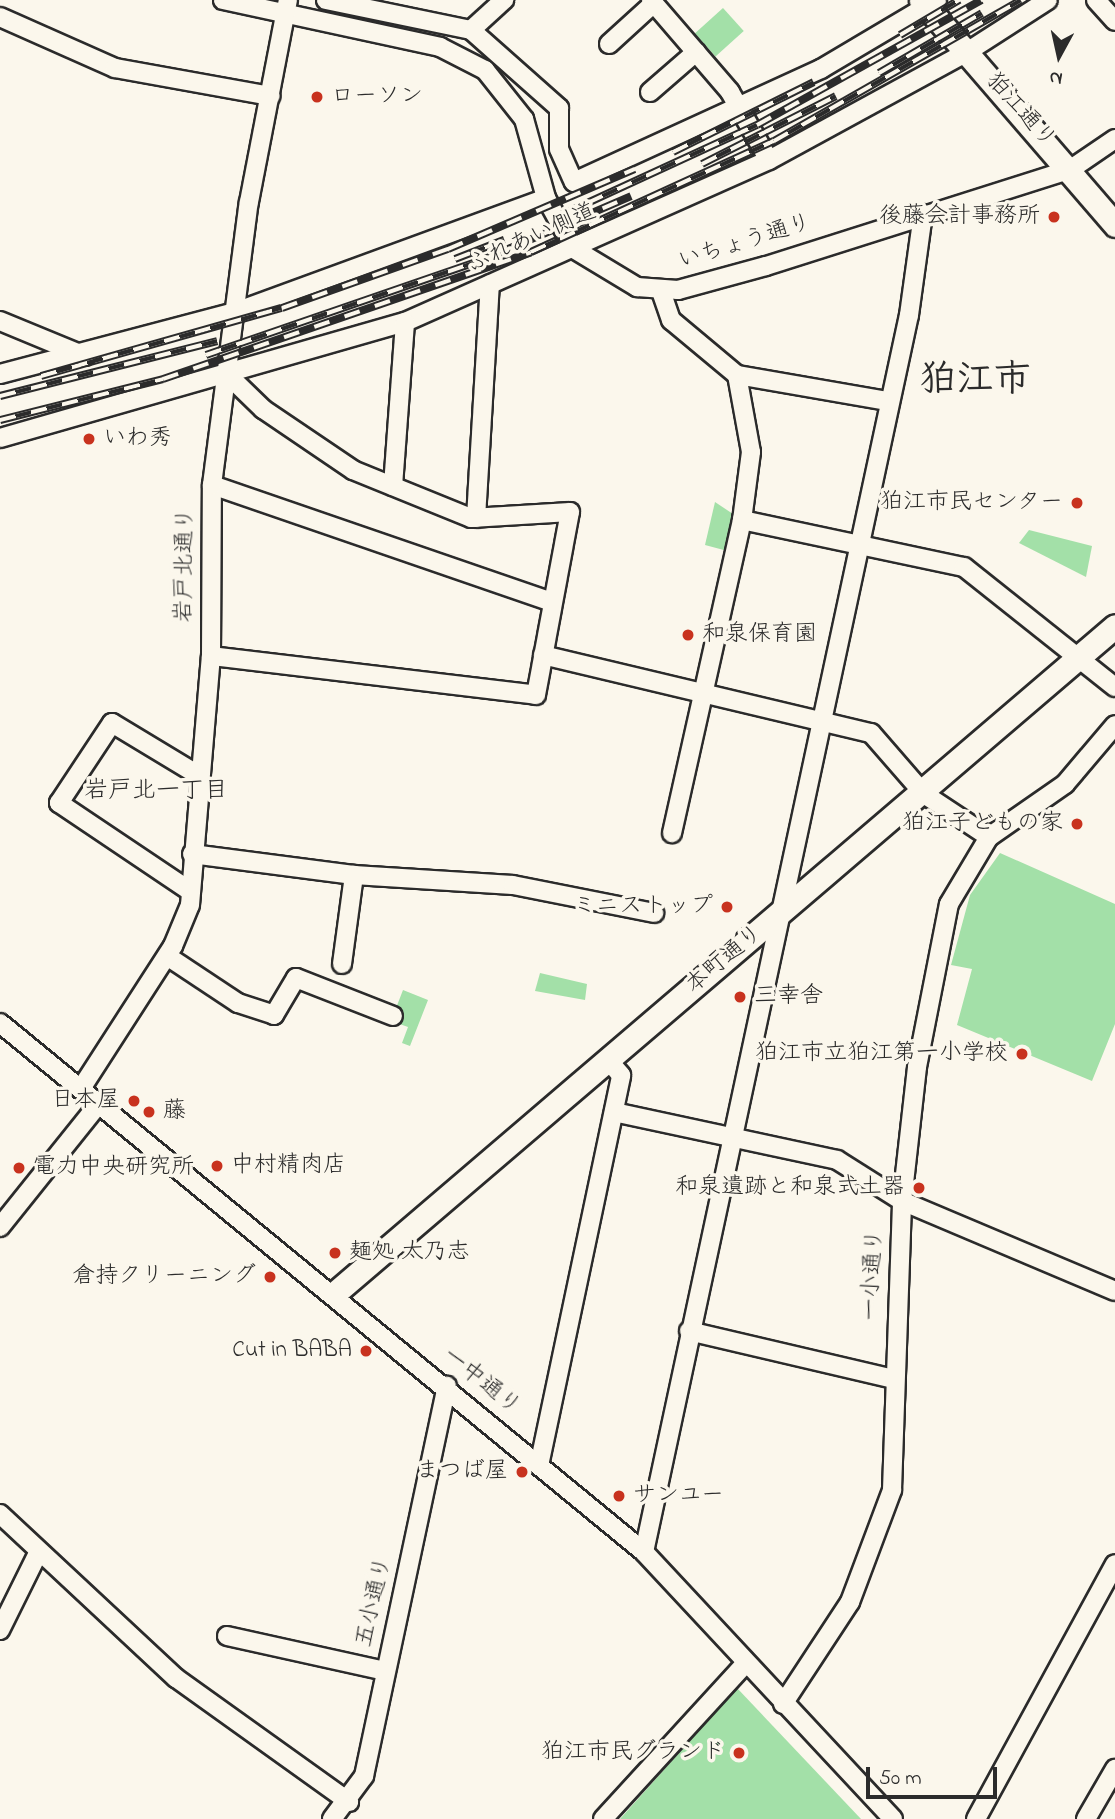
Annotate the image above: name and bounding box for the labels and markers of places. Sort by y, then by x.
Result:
place label: ローソン [331,83,423,111]
marker: ローソン [309,89,325,105]
place label: 後藤会計事務所 [879,203,1040,231]
marker: 後藤会計事務所 [1046,209,1062,225]
place label: いわ秀 [103,425,172,453]
marker: いわ秀 [81,431,97,447]
place label: 狛江市民センター [879,489,1063,517]
marker: 狛江市民センター [1069,495,1085,511]
place label: 和泉保育園 [702,621,817,649]
marker: 和泉保育園 [680,627,696,643]
place label: 狛江子どもの家 [902,810,1063,838]
marker: 狛江子どもの家 [1069,816,1085,832]
place label: ミニストップ [575,893,713,921]
marker: ミニストップ [719,899,735,915]
place label: 三幸舎 [754,983,823,1011]
marker: 三幸舎 [732,989,748,1005]
place label: 狛江市立狛江第一小学校 [755,1040,1008,1068]
marker: 狛江市立狛江第一小学校 [1014,1046,1030,1062]
place label: 日本屋 [51,1087,120,1115]
marker: 日本屋 [126,1093,142,1109]
place label: 藤 [163,1098,186,1126]
marker: 藤 [141,1104,157,1120]
place label: 中村精肉店 [231,1152,346,1180]
place label: 電力中央研究所 [33,1154,194,1182]
marker: 中村精肉店 [209,1158,225,1174]
marker: 電力中央研究所 [11,1160,27,1176]
place label: 和泉遺跡と和泉式土器 [675,1174,905,1202]
marker: 和泉遺跡と和泉式土器 [911,1180,927,1196]
place label: 麺処 太乃志 [349,1239,470,1267]
marker: 麺処 太乃志 [327,1245,343,1261]
place label: 倉持クリーニング [72,1263,256,1291]
marker: 倉持クリーニング [262,1269,278,1285]
place label: Cut in BABA [232,1337,352,1365]
marker: Cut in BABA [358,1343,374,1359]
place label: まつば屋 [416,1458,508,1486]
marker: まつば屋 [514,1464,530,1480]
place label: サンユー [633,1482,724,1510]
marker: サンユー [611,1488,627,1504]
place label: 狛江市民グランド [541,1739,725,1767]
marker: 狛江市民グランド [731,1745,747,1761]

